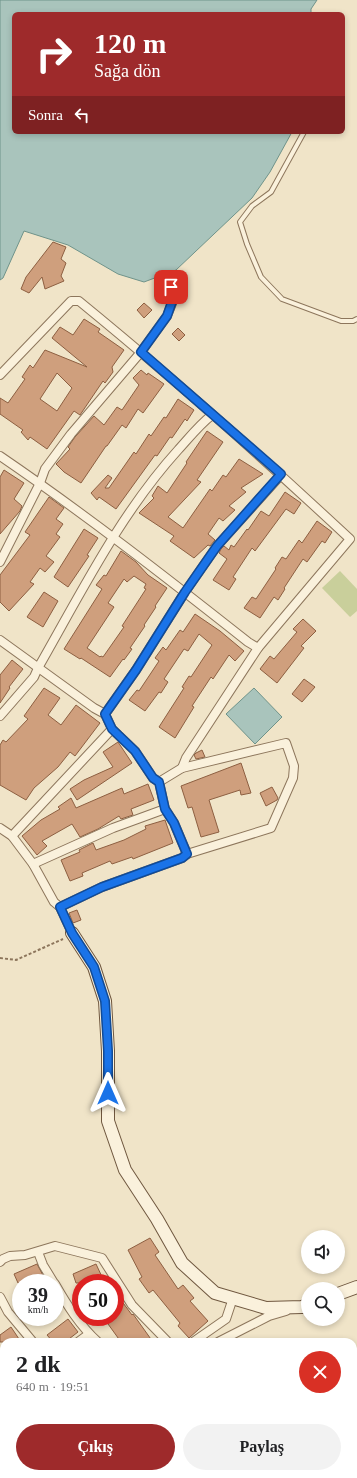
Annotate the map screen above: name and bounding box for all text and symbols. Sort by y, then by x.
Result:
icon: right [28,28,80,80]
text: 120 m [94,28,166,59]
text: Sağa dön [94,61,161,81]
icon: left [71,104,93,126]
text: Sonra [28,107,63,123]
pin [154,270,188,304]
icon: arrive [160,276,182,298]
position arrow [87,1072,129,1114]
map controls [301,1230,345,1326]
button: sound [301,1230,345,1274]
speed limit sign: 50 [72,1274,124,1326]
button: search [301,1282,345,1326]
text: 39 [28,1284,48,1306]
text: km/h [28,1304,48,1315]
text: 2 dk [16,1351,61,1377]
button: close [299,1351,341,1393]
text: 640 m · 19:51 [16,1379,89,1394]
button: Çıkış [16,1424,175,1470]
button: Paylaş [183,1424,341,1470]

